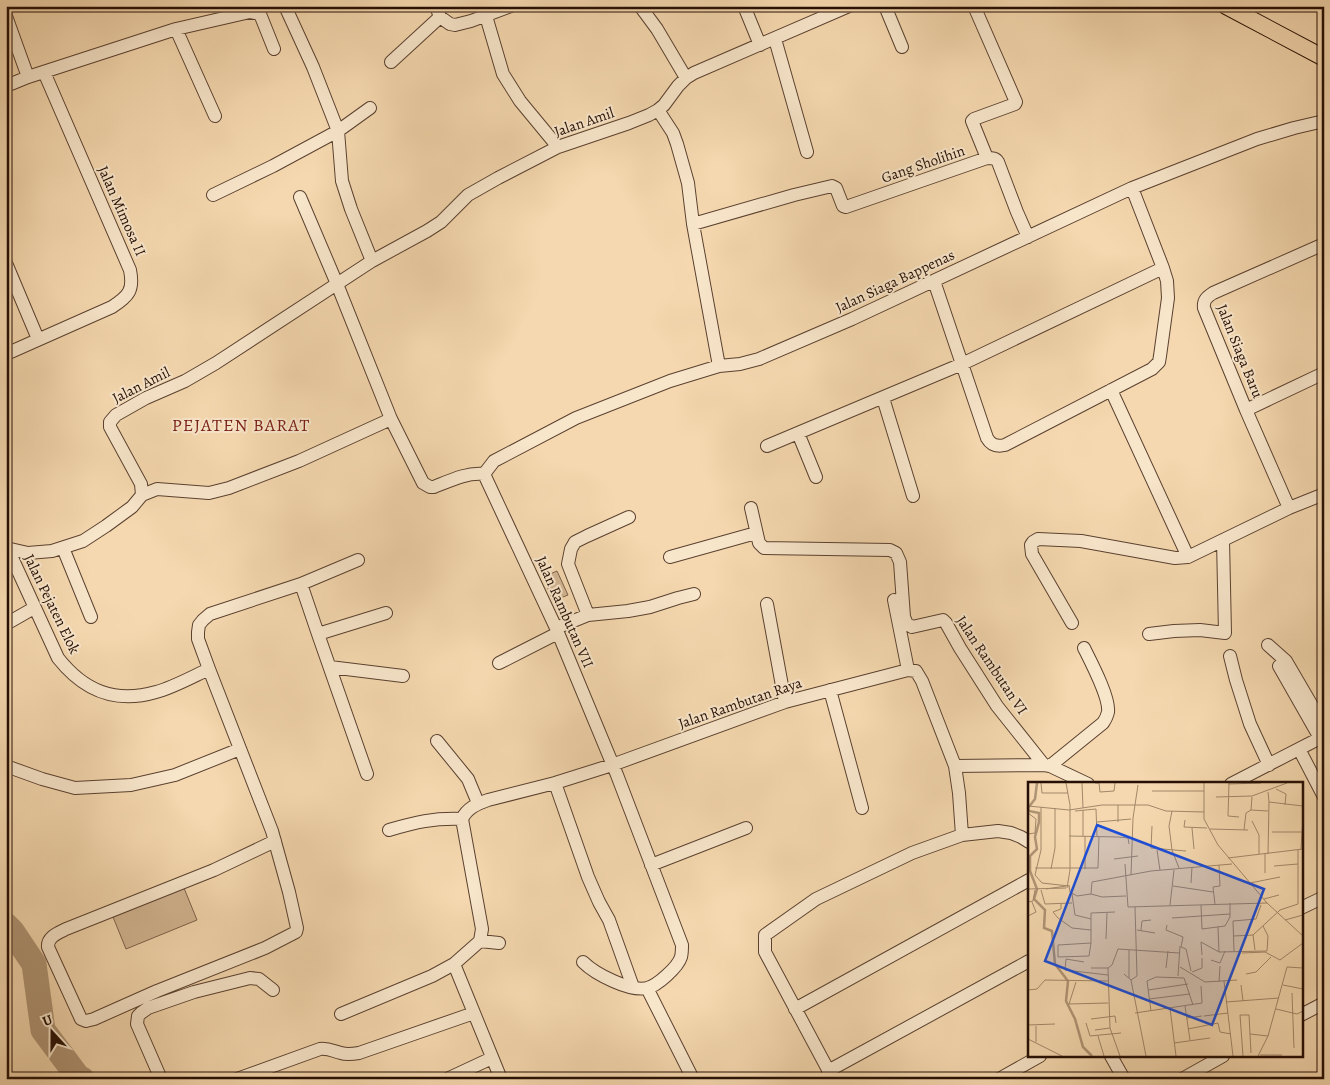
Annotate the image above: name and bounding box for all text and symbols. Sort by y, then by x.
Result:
street label: Jalan Amil [551,102,617,142]
street label: Gang Sholihin [879,140,967,188]
street label: Jalan Mimosa II [93,163,151,259]
street label: Jalan Siaga Bappenas [832,245,958,317]
street label: Jalan Siaga Baru [1212,301,1268,402]
street label: Jalan Amil [109,362,174,408]
district label: PEJATEN BARAT [172,413,310,437]
street label: Jalan Pejaten Elok [19,551,85,658]
street label: Jalan Rambutan VII [531,553,599,671]
street label: Jalan Rambutan VI [952,612,1032,718]
street label: Jalan Rambutan Raya [676,672,804,734]
inset map [1028,782,1302,1058]
north arrow [28,1008,78,1058]
text: U [40,1010,55,1031]

